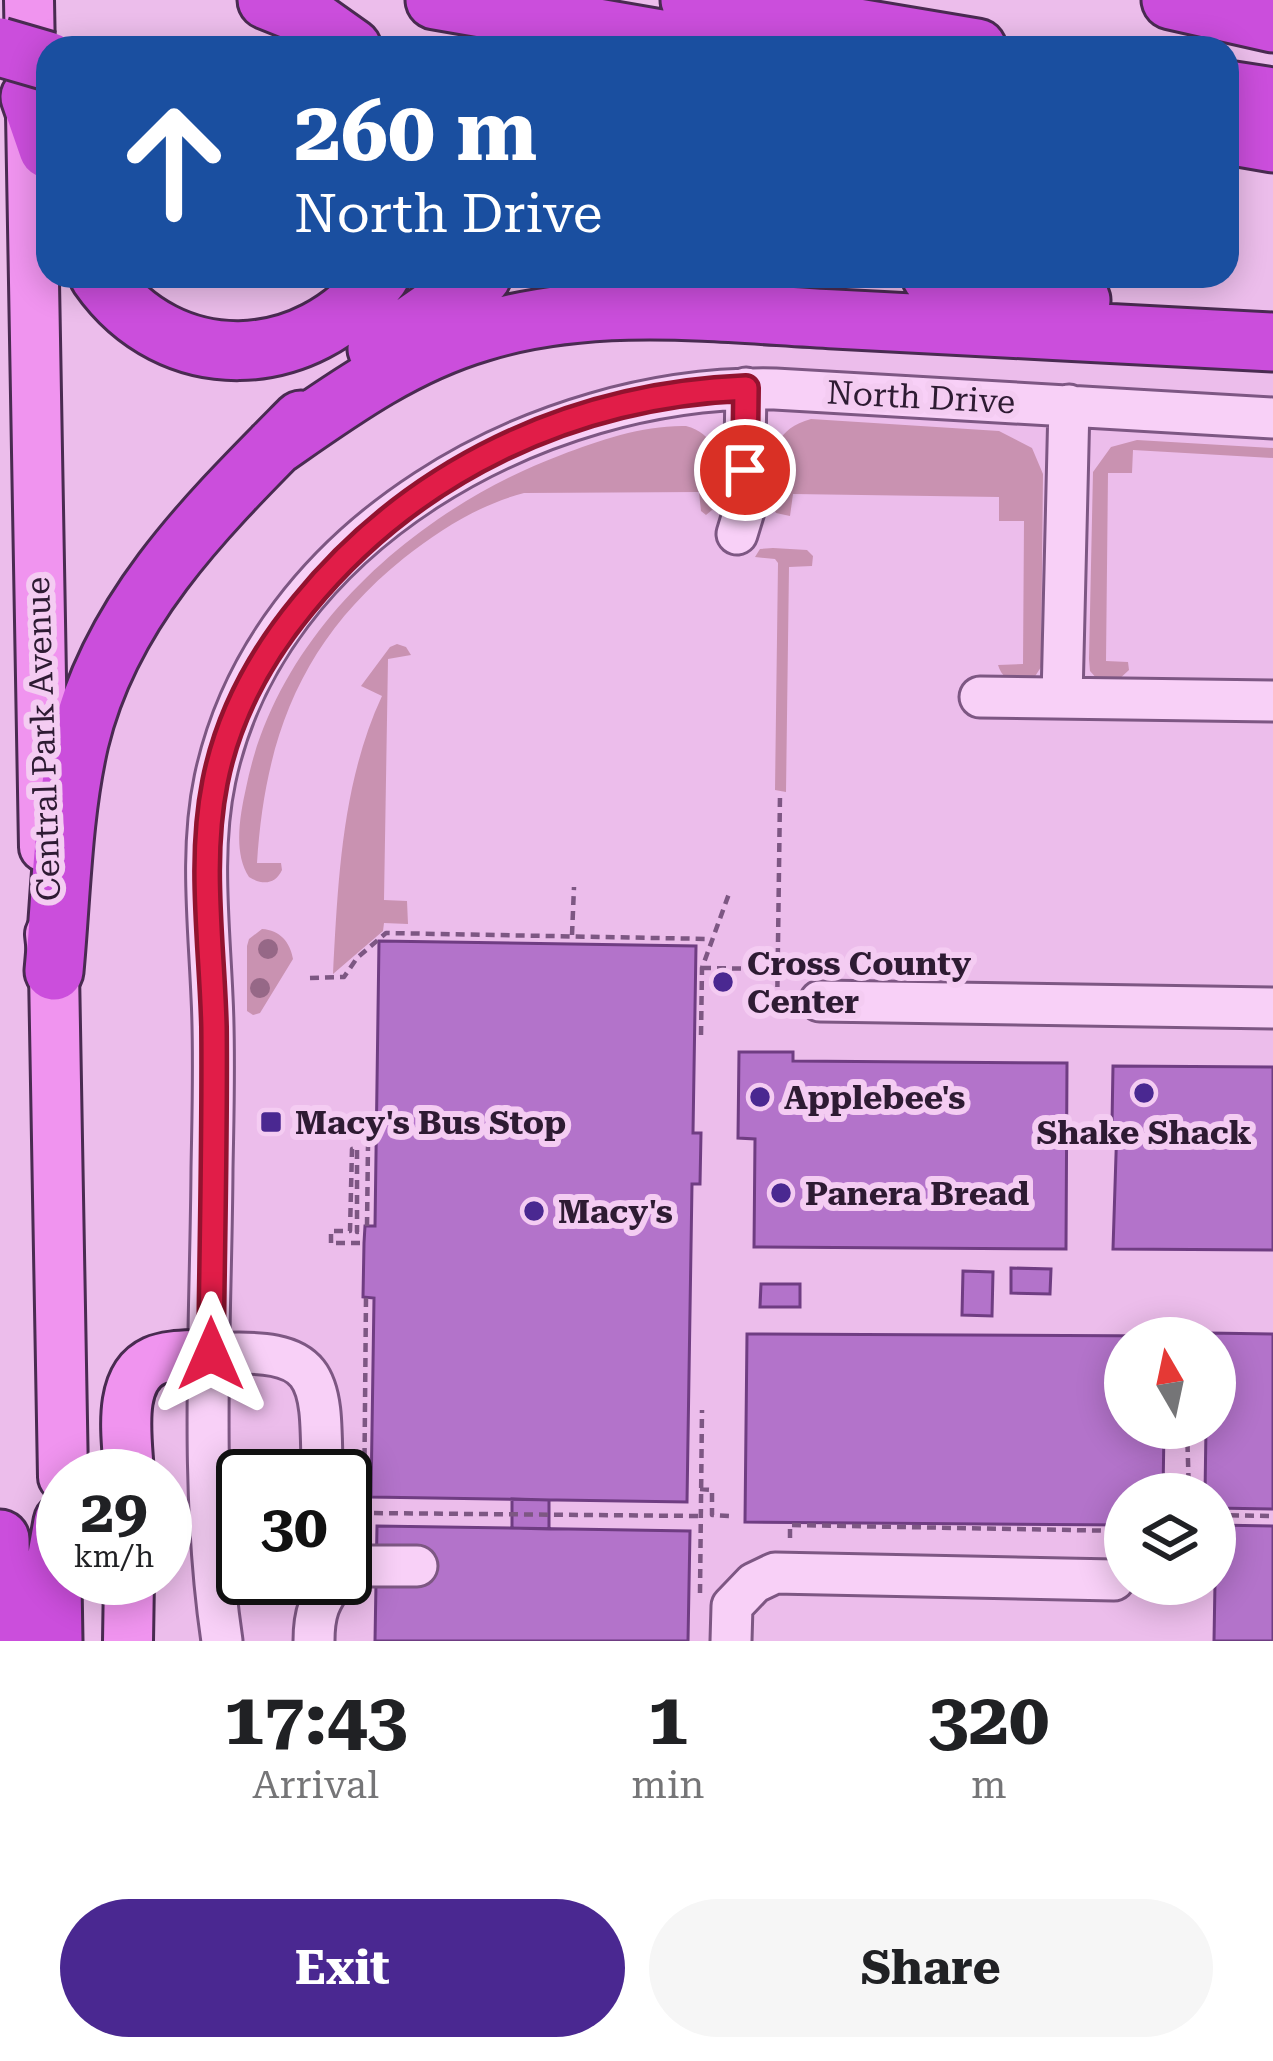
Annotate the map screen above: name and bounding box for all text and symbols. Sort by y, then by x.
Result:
text: 260 m [294,82,537,180]
icon: ahead [96,84,252,240]
text: North Drive [294,182,603,245]
street label: North Drive [826,373,1016,421]
pin [694,419,796,521]
icon: arrive [712,437,778,503]
street label: Central Park Avenue [18,576,68,902]
place label: Cross County Center [747,944,971,1021]
marker: Cross County Center [710,969,736,995]
place label: Applebee's [784,1078,965,1117]
marker: Shake Shack [1131,1080,1157,1106]
marker: Applebee's [747,1084,773,1110]
place label: Macy's Bus Stop [295,1103,566,1142]
marker: Macy's Bus Stop [258,1109,284,1135]
place label: Shake Shack [1036,1113,1252,1152]
place label: Panera Bread [805,1174,1029,1213]
marker: Panera Bread [768,1180,794,1206]
place label: Macy's [558,1192,673,1231]
marker: Macy's [521,1198,547,1224]
position arrow [148,1291,274,1417]
north arrow [1104,1317,1236,1449]
map controls [1104,1317,1236,1605]
speed limit sign: 30 [216,1449,372,1605]
button: layers [1104,1473,1236,1605]
text: 29 [80,1476,148,1547]
text: km/h [74,1539,154,1574]
text: 17:43 [224,1677,408,1762]
text: 1 [648,1677,688,1762]
text: 320 [928,1677,1049,1762]
text: Arrival [252,1762,379,1808]
text: min [631,1762,705,1808]
text: m [971,1762,1007,1808]
button: Exit [60,1899,625,2037]
button: Share [649,1899,1213,2037]

